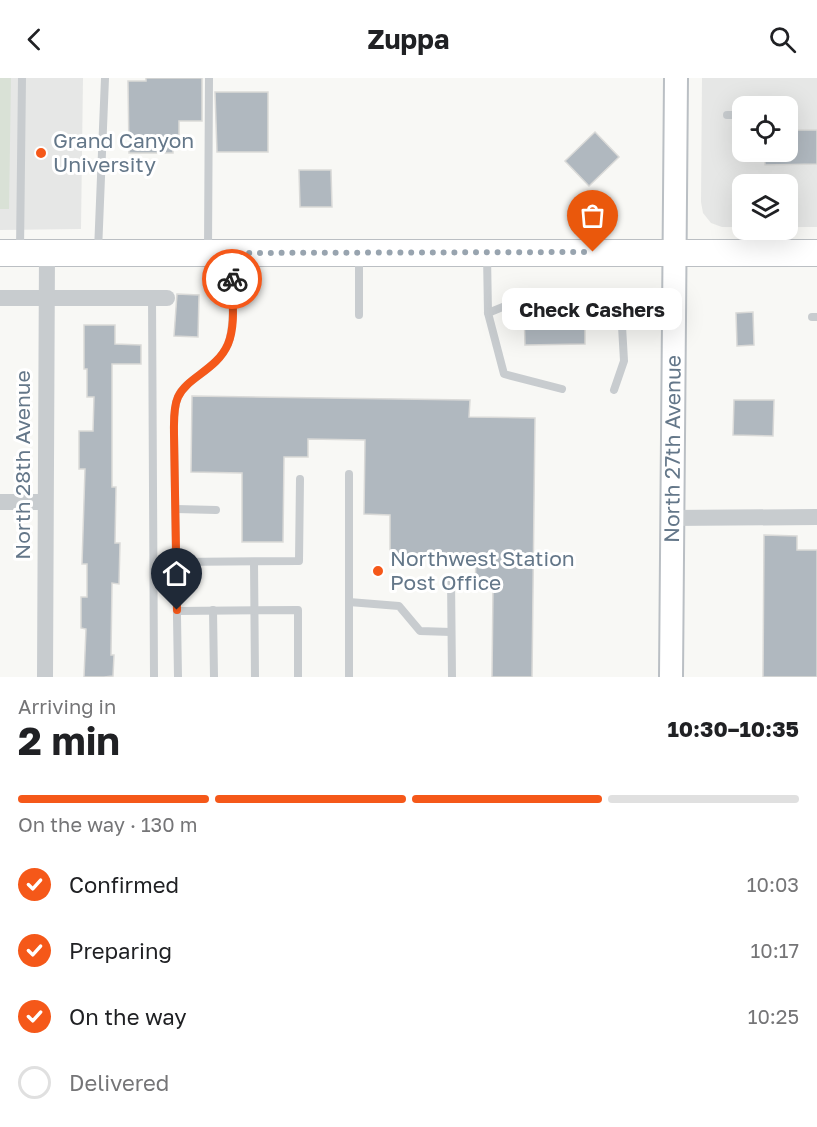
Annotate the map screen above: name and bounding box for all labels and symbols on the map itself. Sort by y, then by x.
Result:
place label: Grand Canyon University [53,127,194,177]
marker: Grand Canyon University [34,146,48,160]
pin [567,190,618,252]
courier [202,249,262,309]
callout: Check Cashers [503,288,683,330]
street label: North 27th Avenue [658,355,686,543]
street label: North 28th Avenue [9,370,35,560]
place label: Northwest Station Post Office [390,545,575,595]
pin [151,548,202,610]
marker: Northwest Station Post Office [371,564,385,578]

